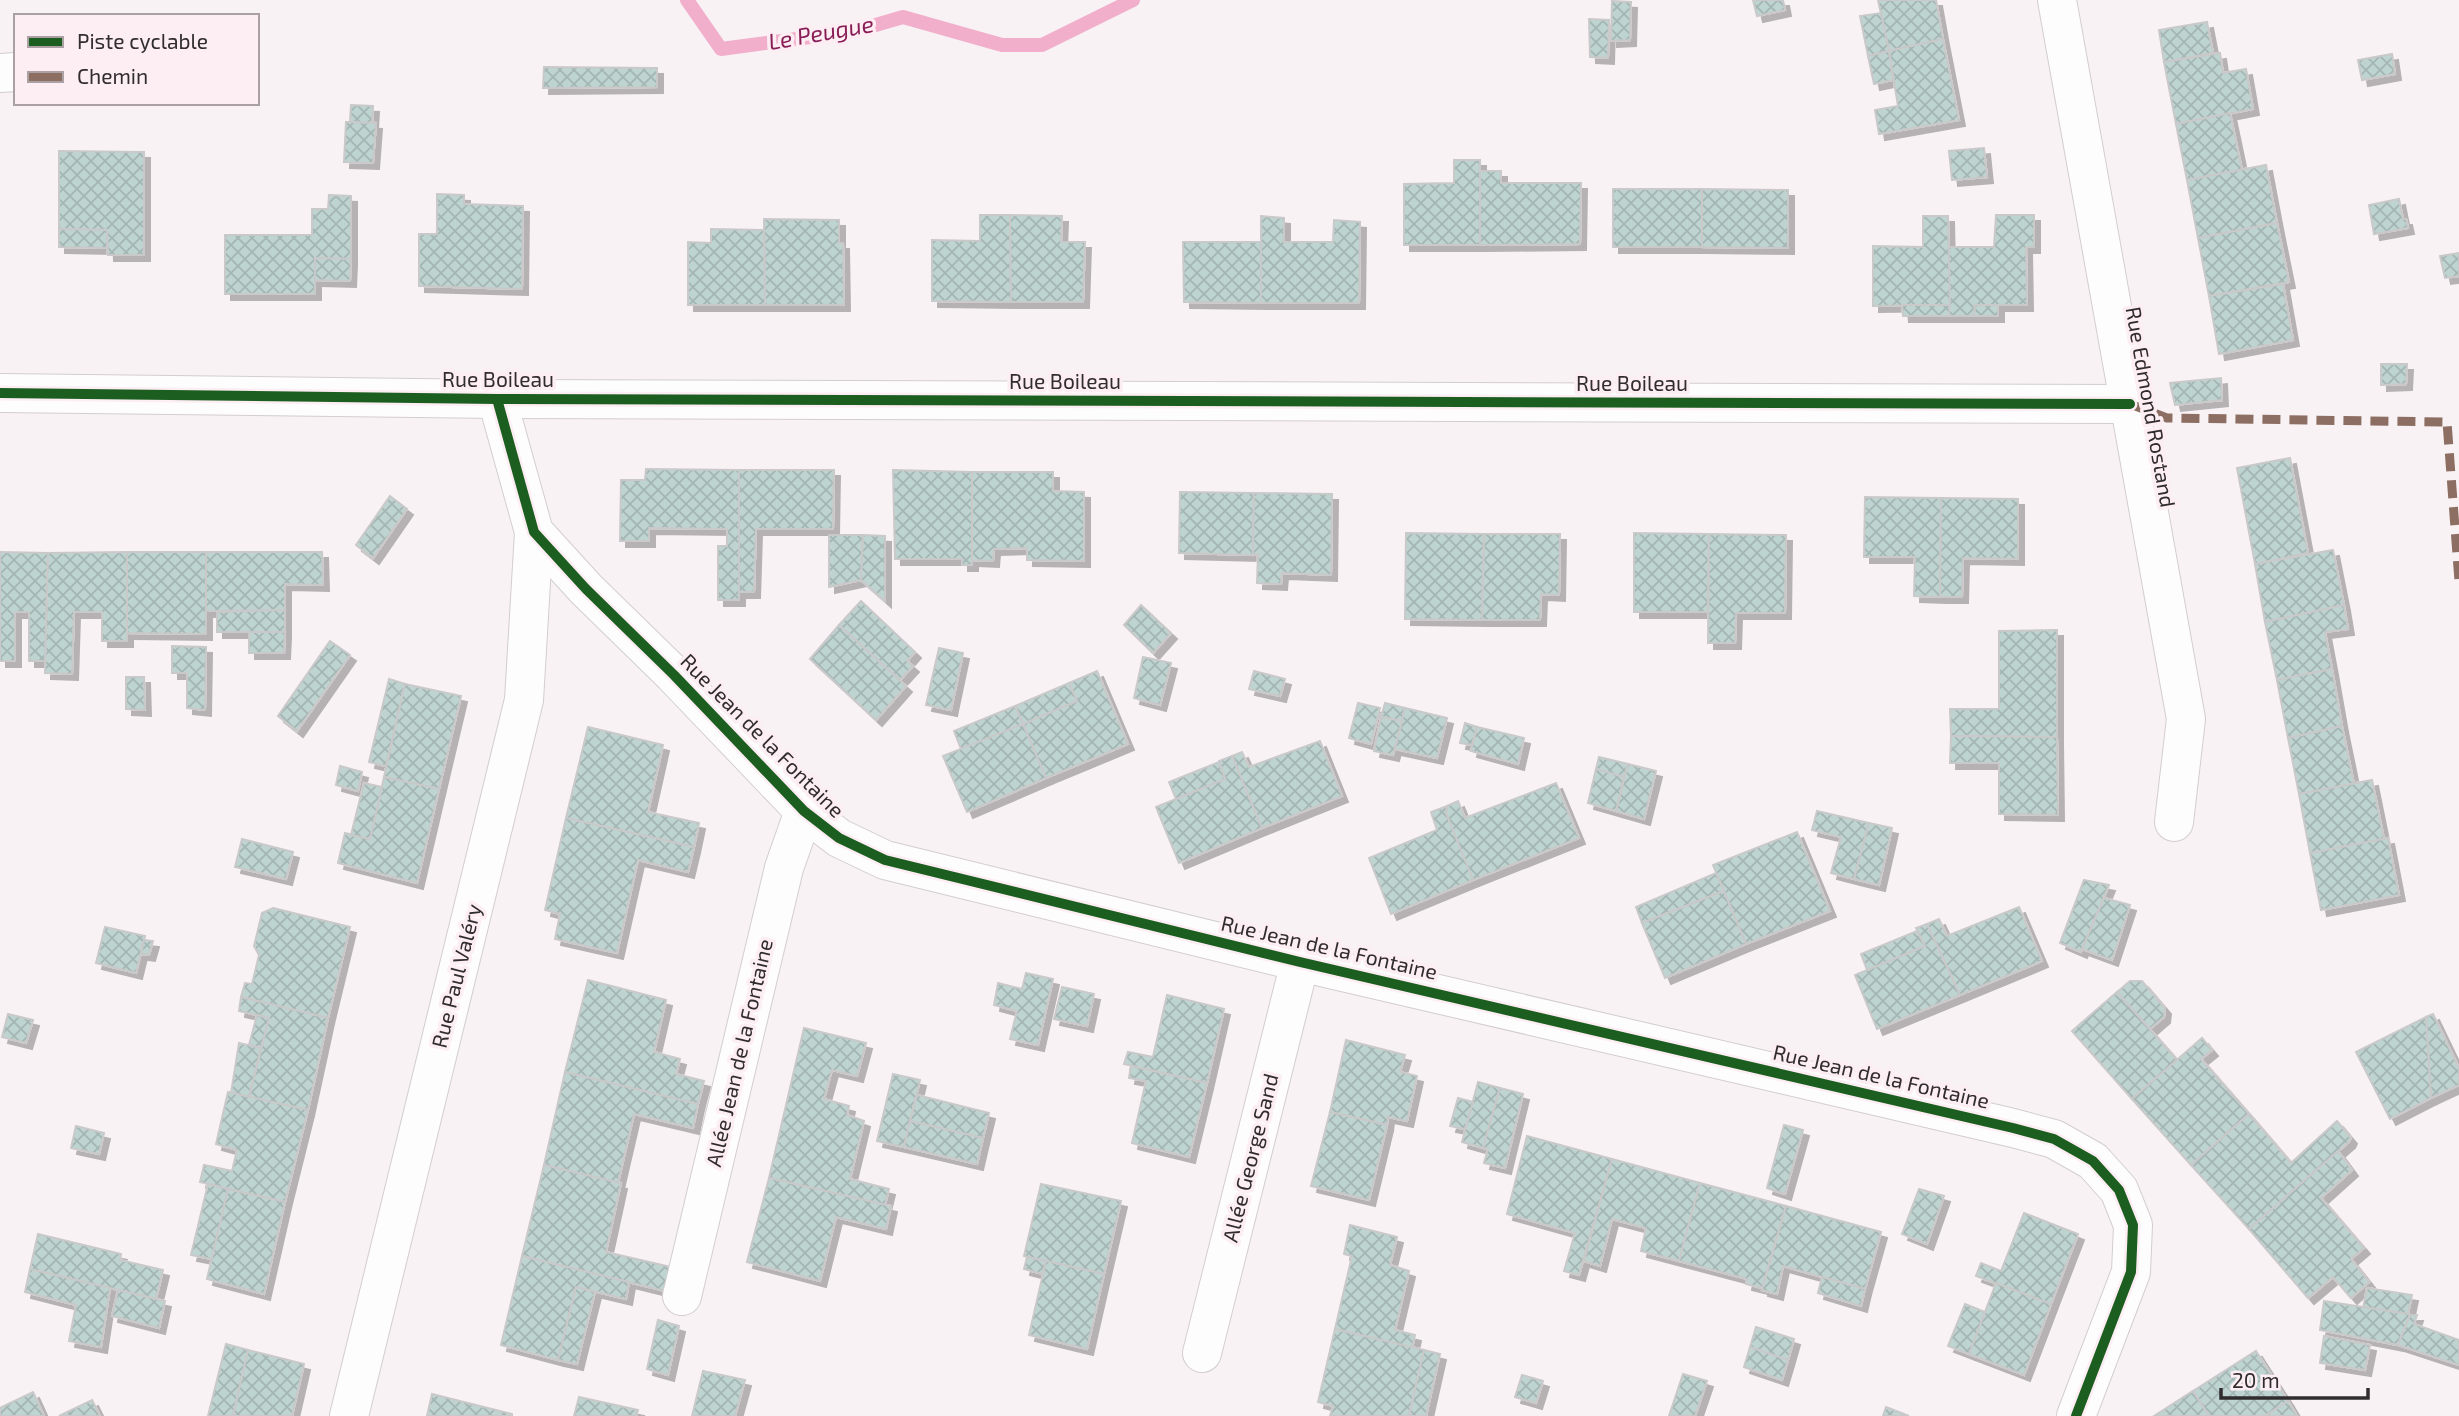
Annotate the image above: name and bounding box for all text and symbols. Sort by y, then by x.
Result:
water label: Le Peugue [766,9,876,55]
legend [14,14,259,105]
text: Piste cyclable [77,28,208,53]
text: Chemin [77,63,148,88]
street label: Rue Edmond Rostand [2122,305,2181,509]
street label: Rue Boileau [442,366,554,391]
street label: Rue Boileau [1009,368,1121,393]
street label: Rue Boileau [1576,370,1688,395]
street label: Rue Jean de la Fontaine [676,648,850,822]
street label: Rue Paul Valéry [426,901,486,1050]
street label: Rue Jean de la Fontaine [1219,909,1440,984]
street label: Allée Jean de la Fontaine [700,936,777,1169]
street label: Rue Jean de la Fontaine [1771,1038,1992,1113]
street label: Allée George Sand [1217,1071,1283,1244]
scale bar [2221,1356,2368,1400]
text: 20 m [2232,1367,2280,1392]

